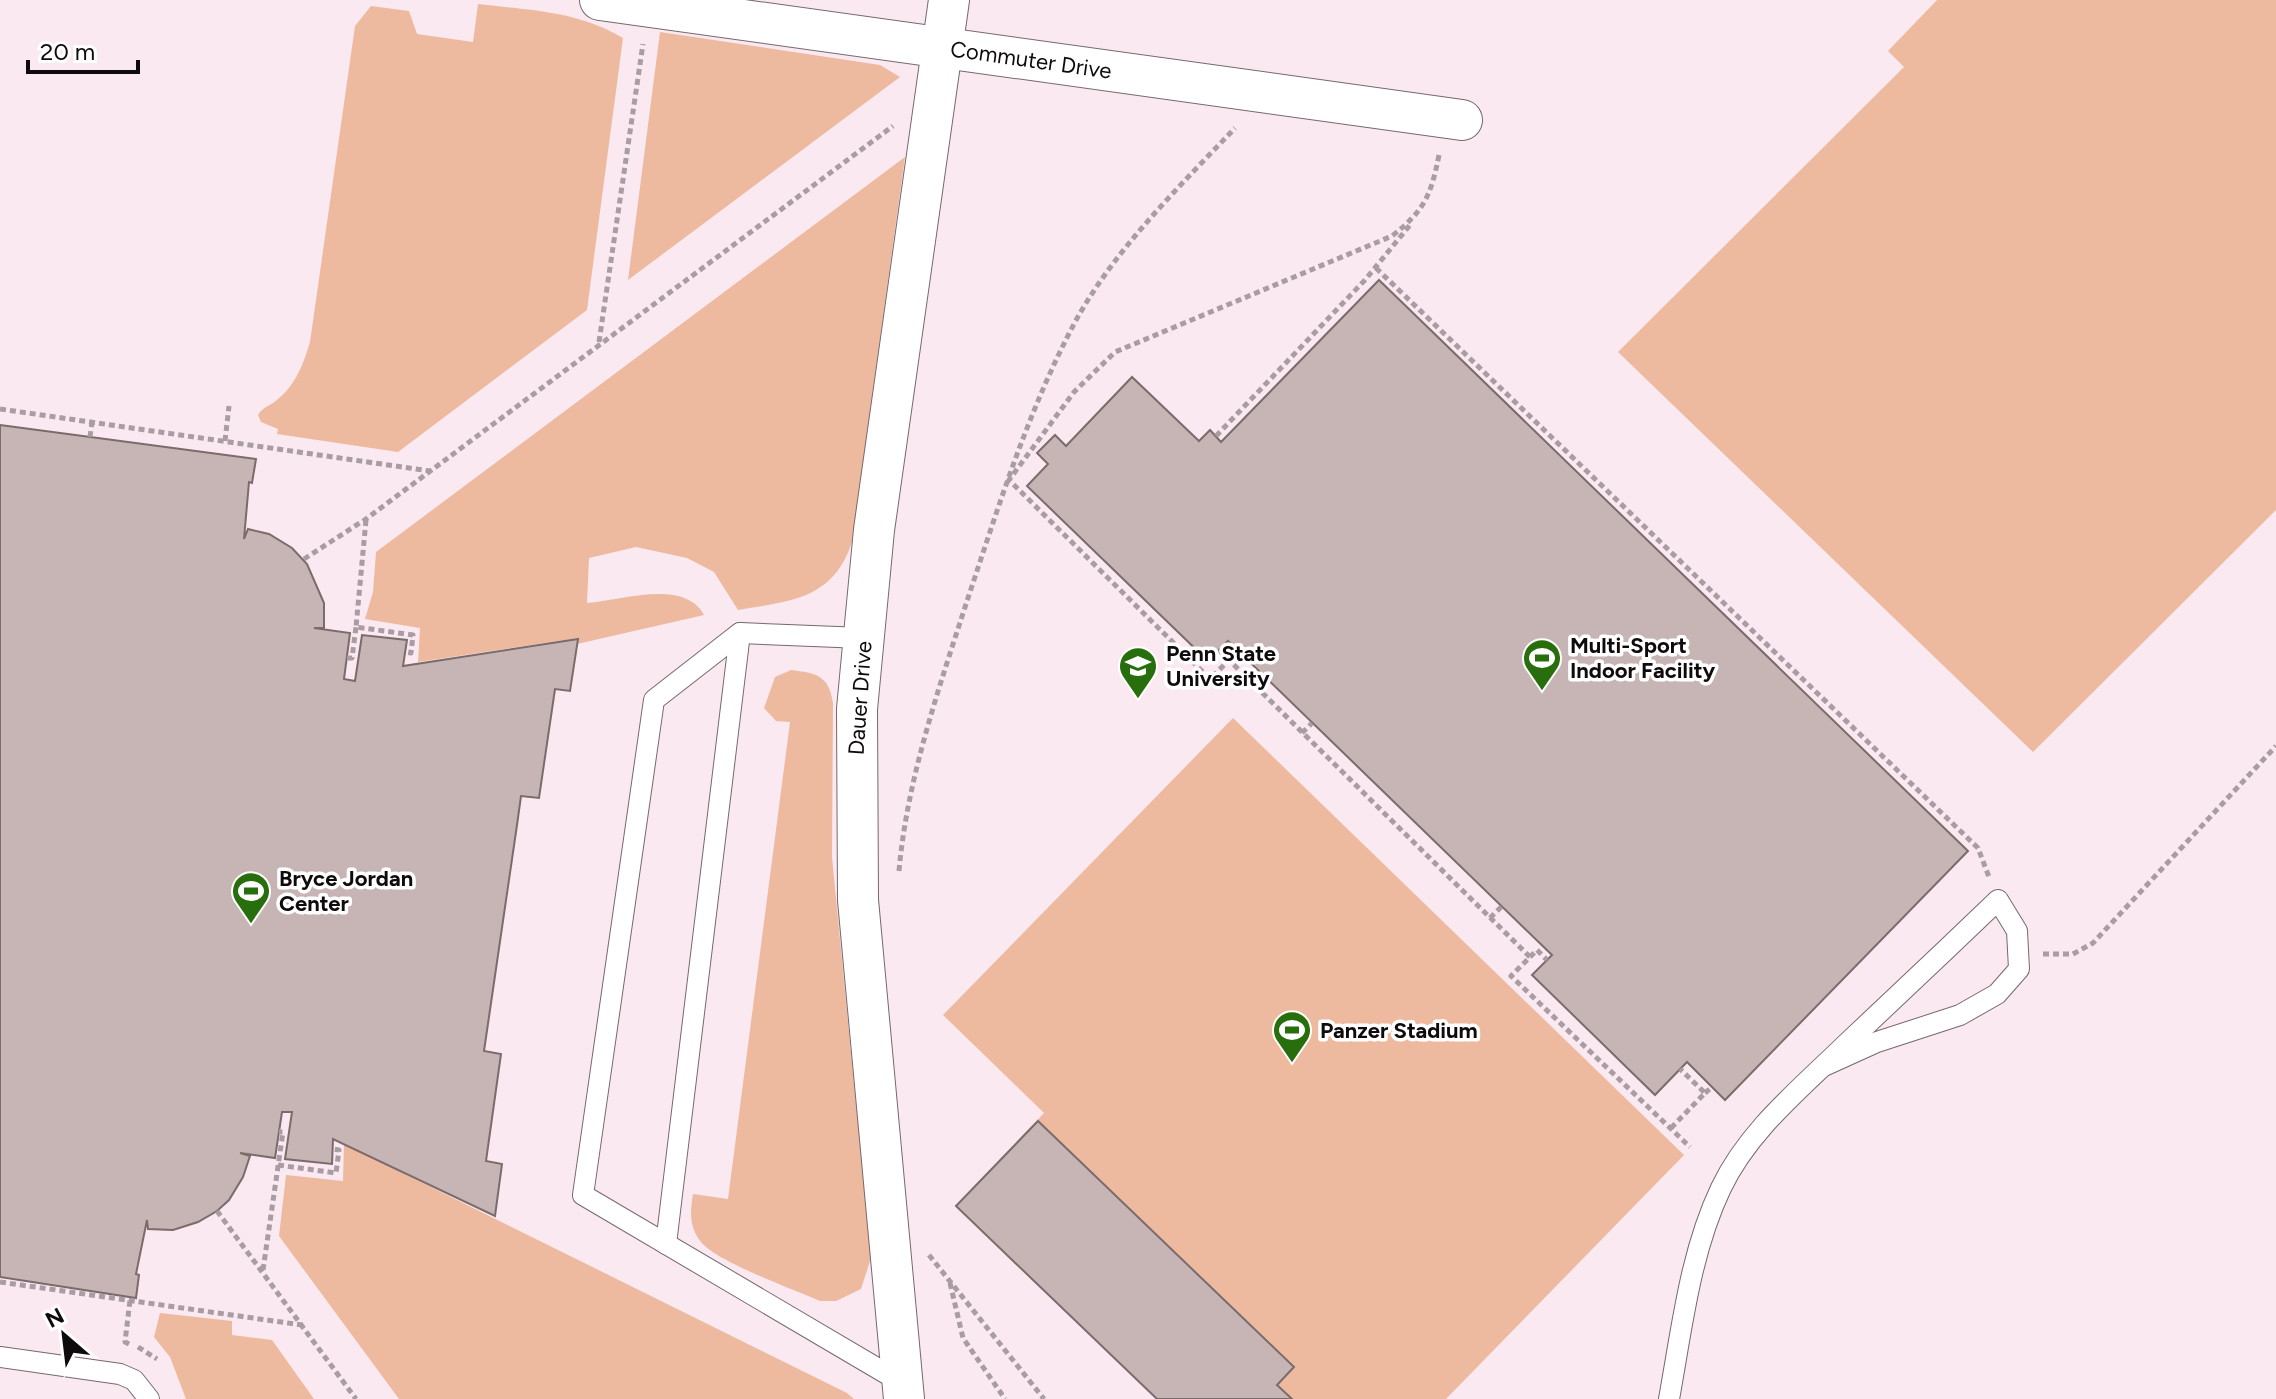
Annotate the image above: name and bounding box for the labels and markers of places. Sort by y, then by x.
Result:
place label: Multi-Sport Indoor Facility [1570,632,1716,684]
sports icon: Multi-Sport Indoor Facility [1521,637,1563,692]
place label: Penn State University [1166,640,1276,692]
school or university icon: Penn State University [1117,645,1159,700]
place label: Bryce Jordan Center [279,865,413,917]
sports icon: Bryce Jordan Center [230,870,272,925]
sports icon: Panzer Stadium [1271,1009,1313,1064]
place label: Panzer Stadium [1320,1017,1478,1044]

